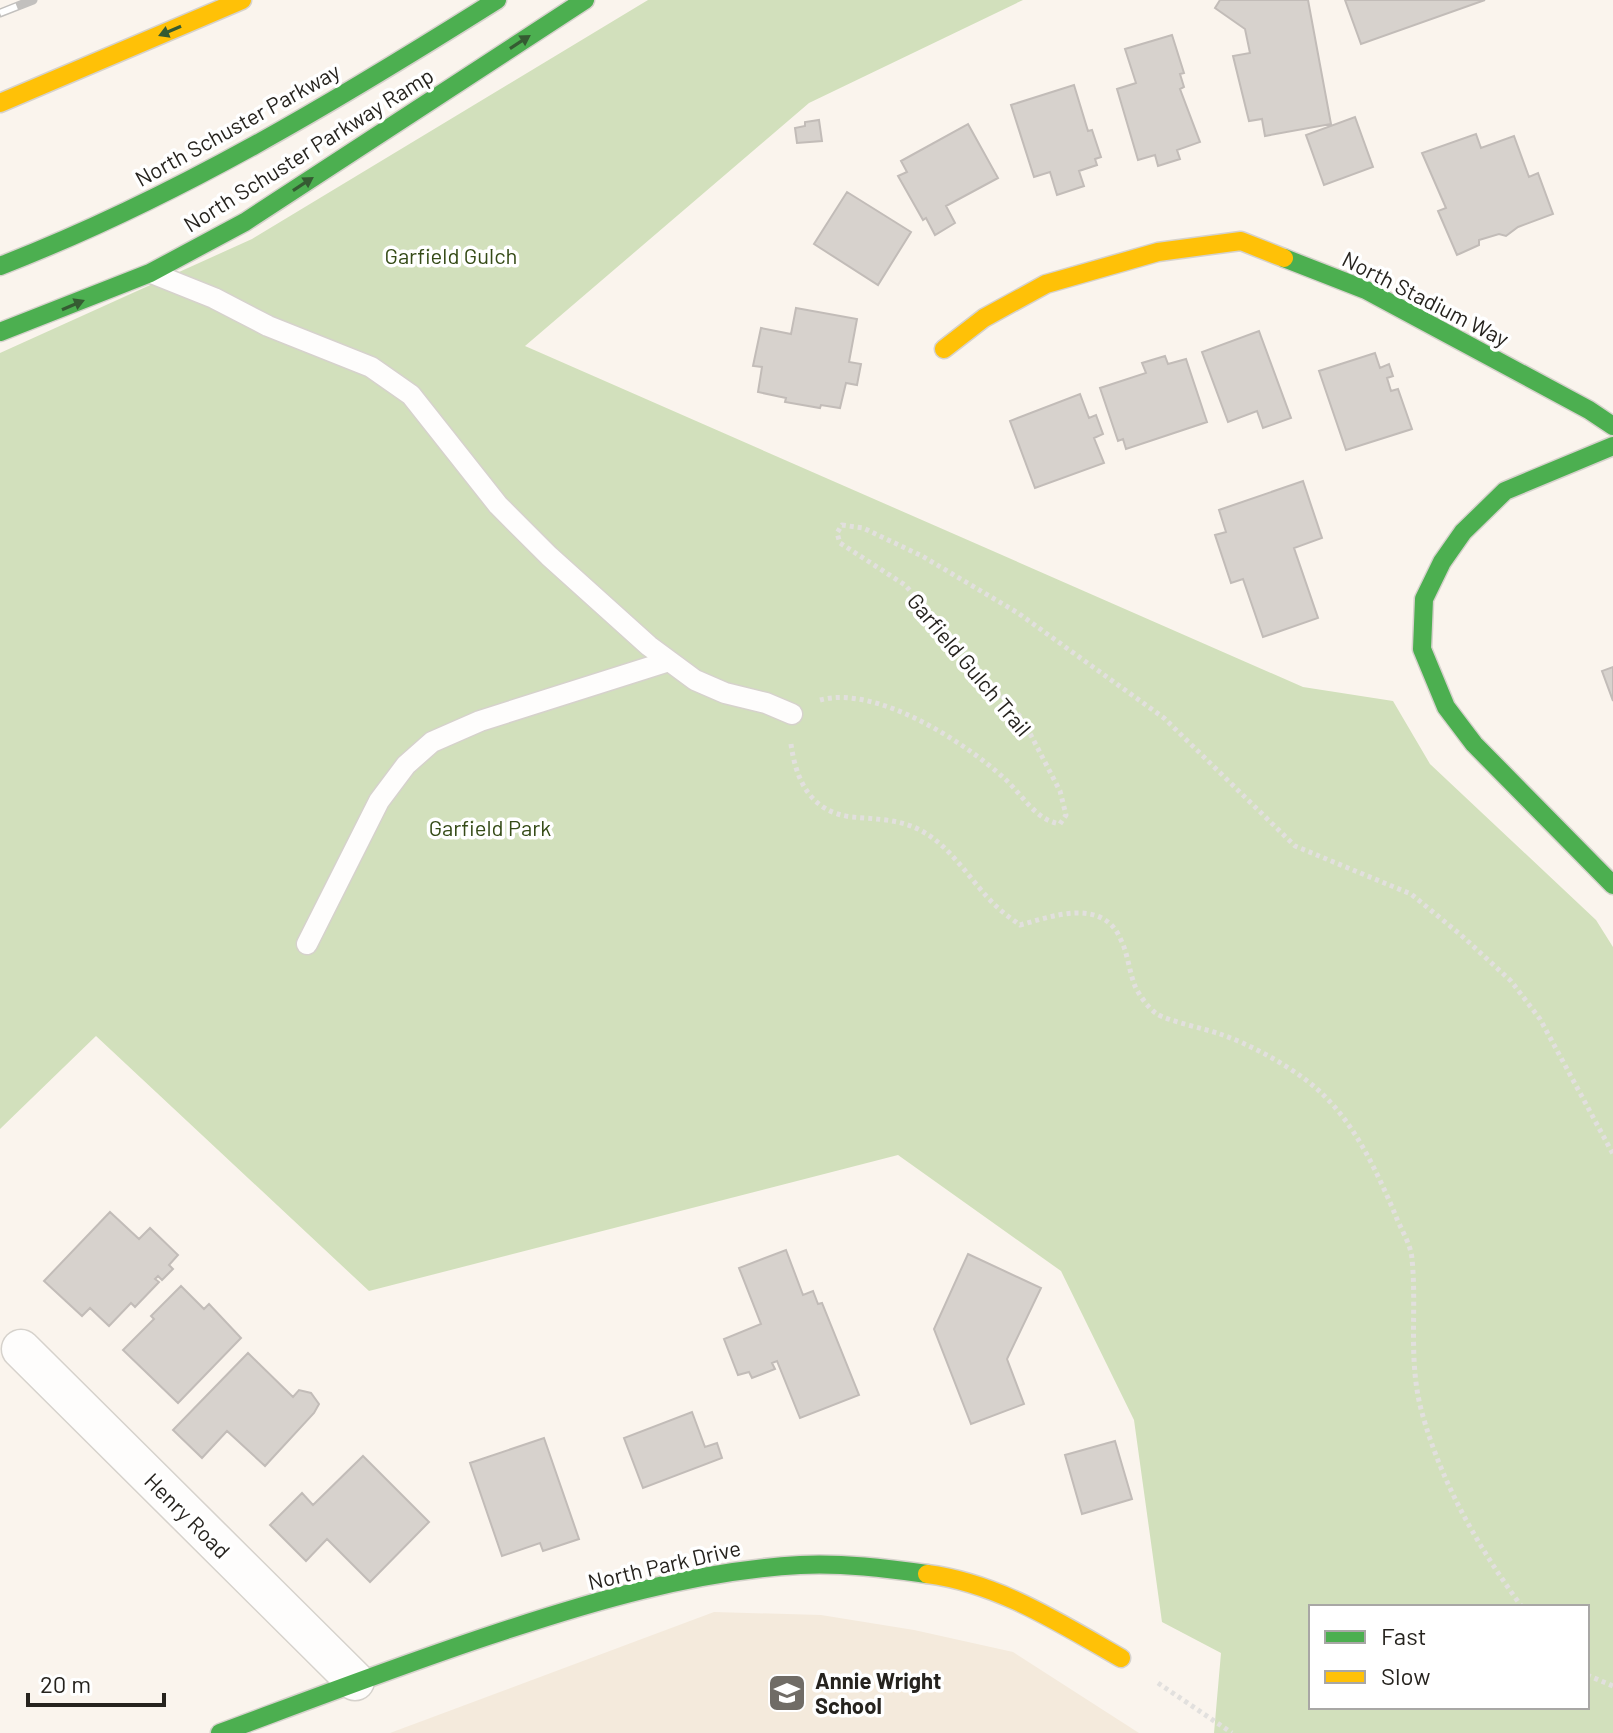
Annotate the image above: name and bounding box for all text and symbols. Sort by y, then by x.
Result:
one-way arrow [158,24,182,38]
one-way arrow [509,36,531,50]
street label: North Schuster Parkway [130,57,344,191]
street label: North Schuster Parkway Ramp [178,61,438,237]
one-way arrow [292,177,313,192]
park label: Garfield Gulch [385,242,517,268]
street label: North Stadium Way [1339,245,1513,351]
one-way arrow [61,299,85,312]
street label: Garfield Gulch Trail [903,587,1037,741]
park label: Garfield Park [429,814,551,840]
street label: Henry Road [140,1467,236,1563]
street label: North Park Drive [585,1534,743,1594]
legend [1309,1605,1589,1709]
text: Fast [1381,1621,1426,1650]
scale bar [28,1657,164,1707]
text: Slow [1381,1661,1430,1690]
place label: Annie Wright School [815,1667,941,1718]
text: 20 m [40,1669,91,1698]
school or university icon: Annie Wright School [766,1672,808,1714]

